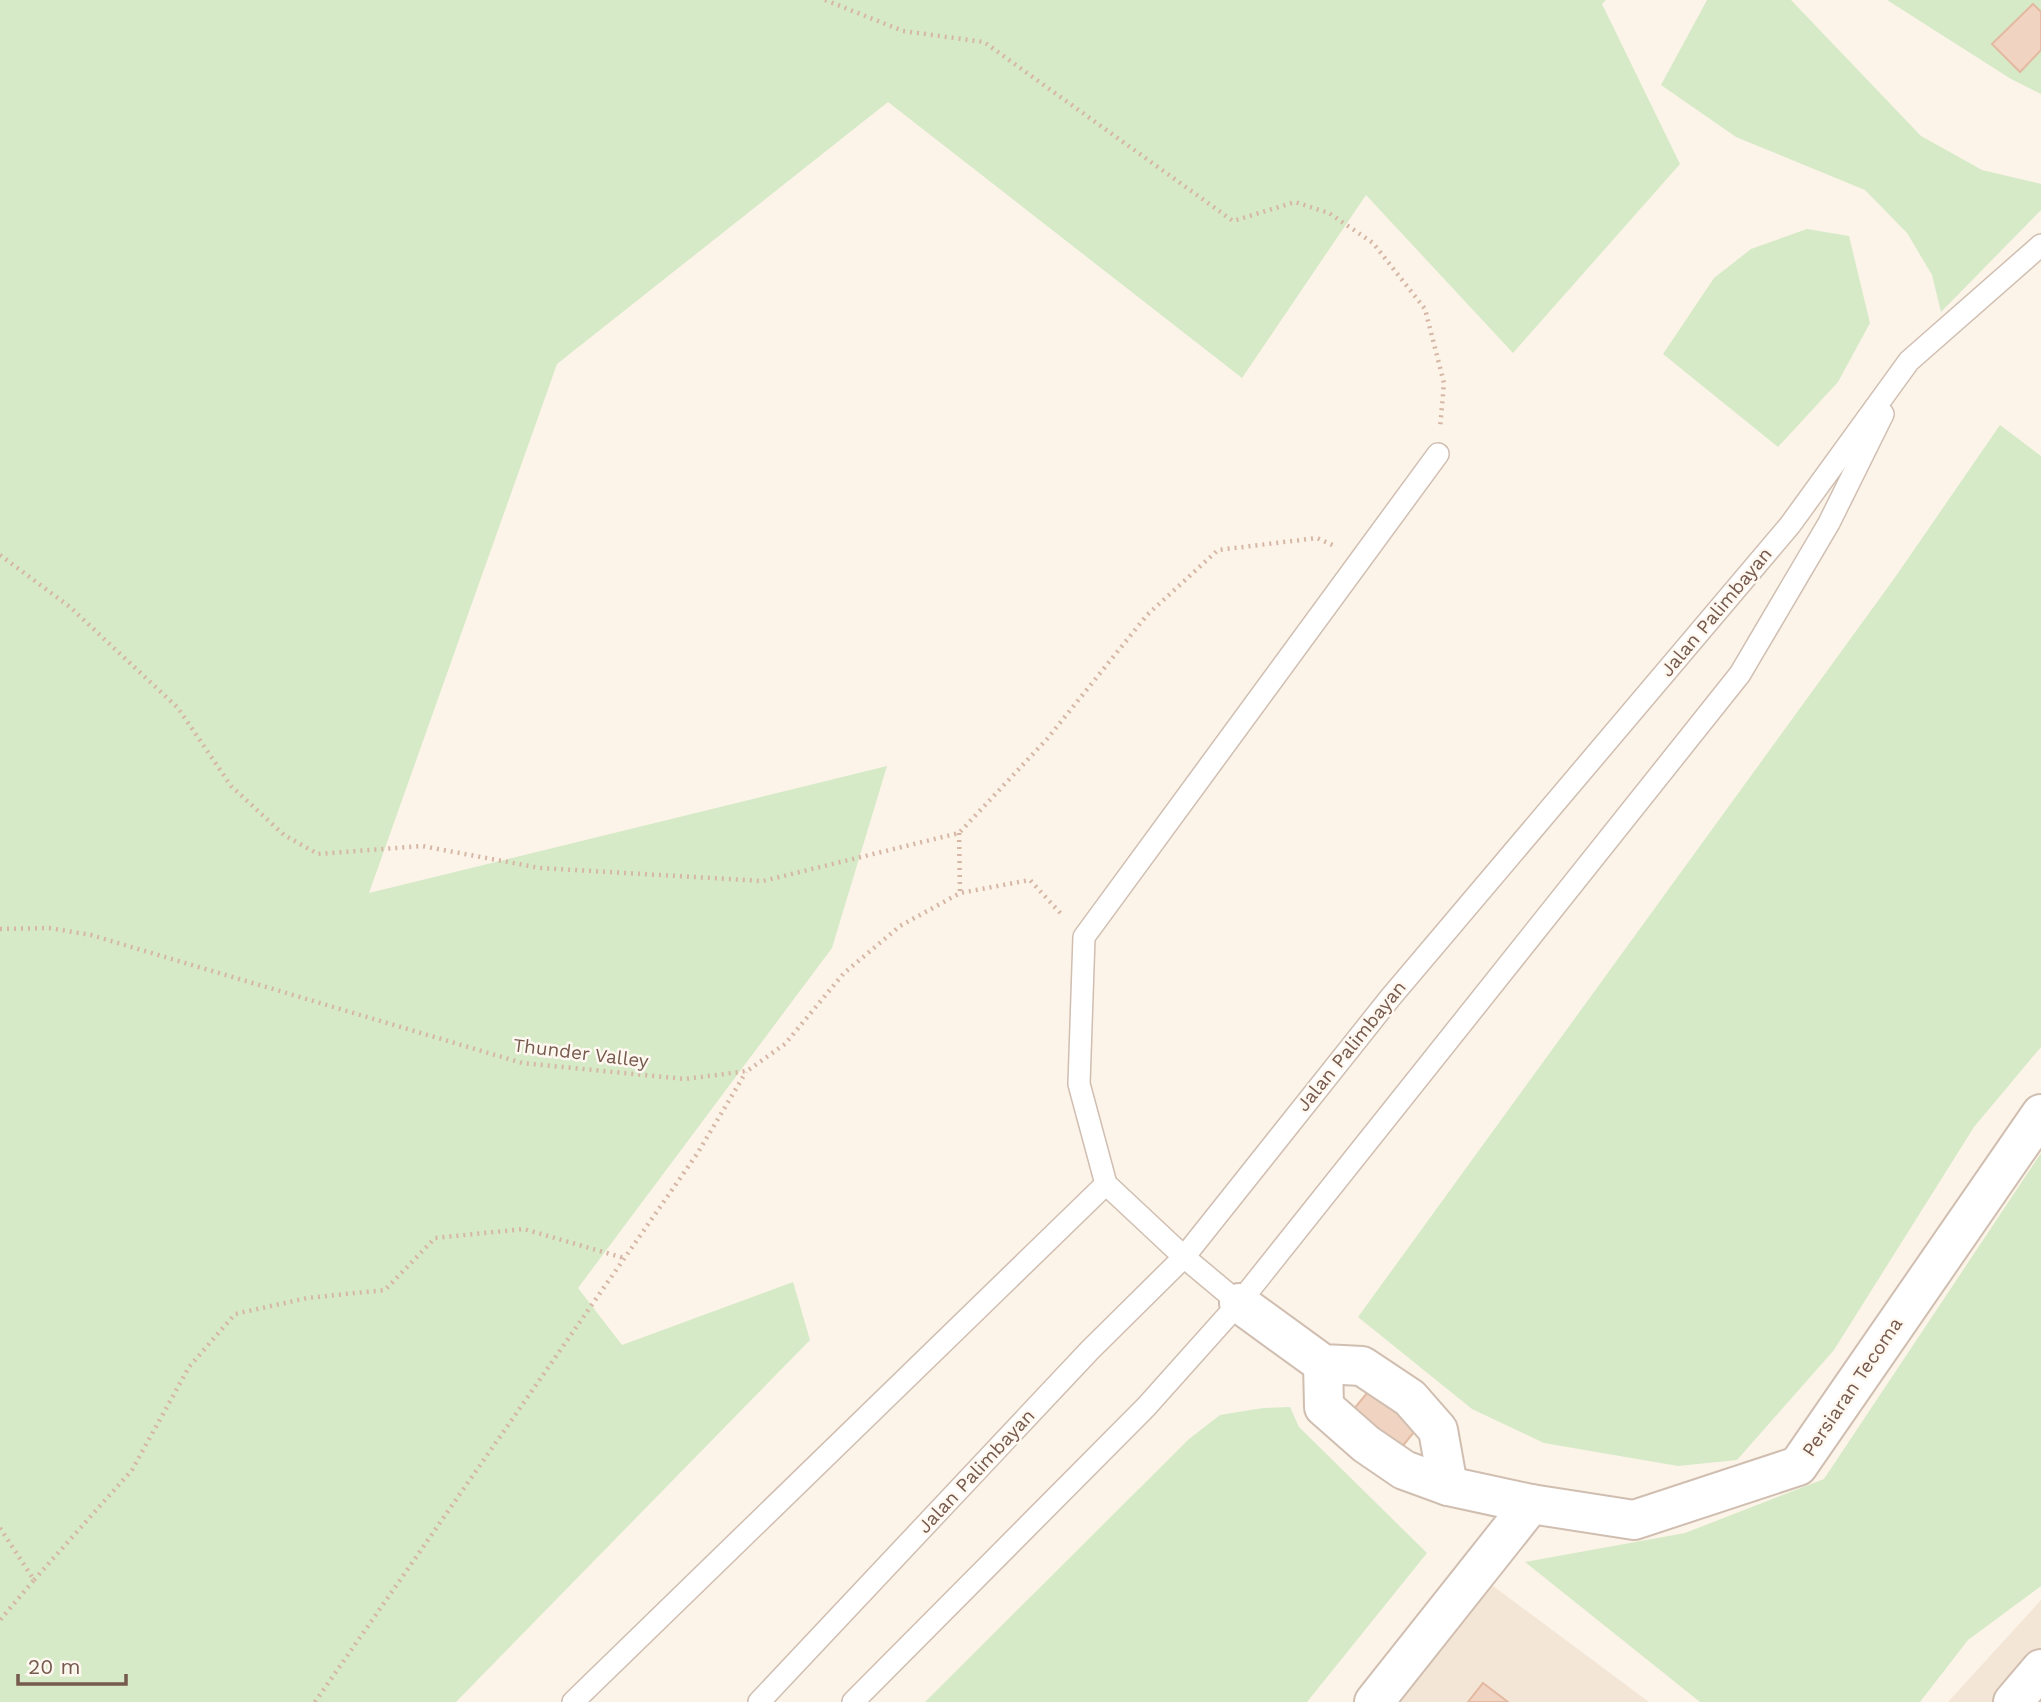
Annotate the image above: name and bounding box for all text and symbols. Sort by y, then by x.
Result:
street label: Jalan Palimbayan [1655,543,1777,681]
street label: Jalan Palimbayan [1291,976,1411,1116]
street label: Thunder Valley [512,1033,650,1073]
street label: Persiaran Tecoma [1797,1313,1907,1461]
street label: Jalan Palimbayan [913,1404,1039,1538]
scale bar [18,1642,126,1686]
text: 20 m [28,1654,80,1679]

